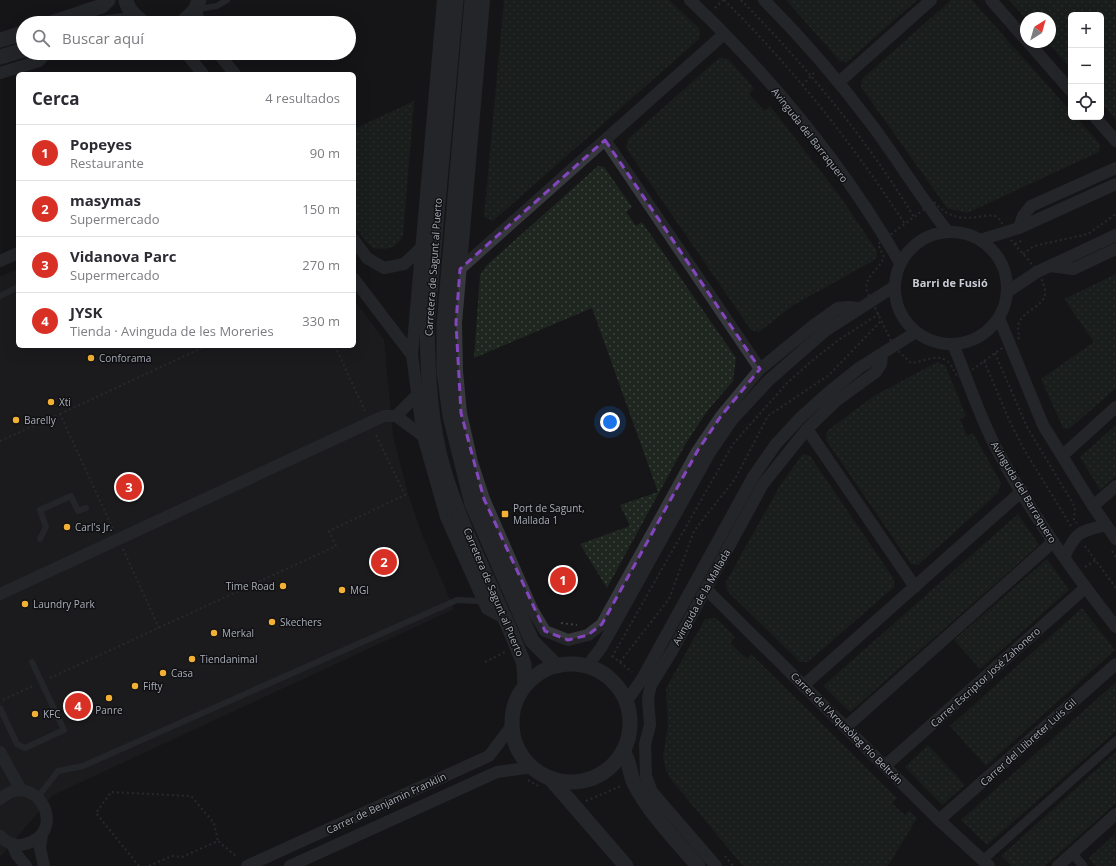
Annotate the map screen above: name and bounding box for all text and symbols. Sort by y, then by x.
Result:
north arrow [1020,12,1056,48]
map controls [1068,12,1104,120]
button: + [1068,12,1104,48]
search box [16,16,356,60]
icon: search [30,27,52,49]
text: Buscar aquí [62,28,144,48]
button: − [1068,48,1104,84]
button: locate [1068,84,1104,120]
street label: Avinguda del Barraquero [769,85,851,185]
text: Cerca [32,87,80,110]
text: 4 resultados [265,89,340,107]
text: Popeyes [70,134,132,154]
text: 1 [41,144,49,162]
text: 90 m [310,144,340,162]
text: Restaurante [70,154,144,172]
text: masymas [70,190,141,210]
street label: Carretera de Sagunt al Puerto [421,197,445,337]
text: 2 [41,200,49,218]
text: 150 m [302,200,340,218]
text: Supermercado [70,210,160,228]
text: Vidanova Parc [70,246,177,266]
text: 3 [41,256,49,274]
text: 270 m [302,256,340,274]
text: Supermercado [70,266,160,284]
district label: Barri de Fusió [912,275,988,290]
text: JYSK [70,302,103,322]
text: 4 [41,312,49,330]
text: 330 m [302,312,340,330]
text: Tienda · Avinguda de les Moreries [70,322,274,340]
place label: Conforama [99,351,151,365]
marker: Conforama [86,353,96,363]
place label: Xti [59,395,71,409]
marker: Xti [46,397,56,407]
your location [600,412,620,432]
place label: Barelly [24,413,57,427]
marker: Barelly [11,415,21,425]
street label: Avinguda del Barraquero [988,439,1060,545]
pin: 3 [116,472,142,502]
place label: Port de Sagunt, Mallada 1 [513,501,585,527]
marker: Port de Sagunt, Mallada 1 [500,509,510,519]
place label: Carl's Jr. [75,520,112,534]
marker: Carl's Jr. [62,522,72,532]
street label: Carretera de Sagunt al Puerto [461,526,527,658]
pin: 2 [371,547,397,577]
street label: Avinguda de la Mallada [669,547,733,647]
pin: 1 [550,565,576,595]
place label: Time Road [226,579,275,593]
marker: Time Road [278,581,288,591]
place label: MGI [350,583,369,597]
marker: MGI [337,585,347,595]
place label: Laundry Park [33,597,96,611]
marker: Laundry Park [20,599,30,609]
place label: Skechers [280,615,322,629]
marker: Skechers [267,617,277,627]
street label: Carrer Escriptor José Zahonero [927,624,1043,730]
place label: Merkal [222,626,254,640]
marker: Merkal [209,628,219,638]
place label: Tiendanimal [200,652,257,666]
marker: Tiendanimal [187,654,197,664]
place label: Casa [171,666,193,680]
marker: Casa [158,668,168,678]
street label: Carrer de l'Arqueòleg Pío Beltrán [788,669,906,787]
place label: Fifty [143,679,164,693]
marker: Fifty [130,681,140,691]
pin: 4 [65,691,91,721]
marker: Panre [104,693,114,703]
street label: Carrer del Llibreter Luis Gil [977,695,1079,789]
place label: Panre [95,703,123,717]
place label: KFC [43,707,61,721]
marker: KFC [30,709,40,719]
street label: Carrer de Benjamin Franklin [324,769,448,837]

